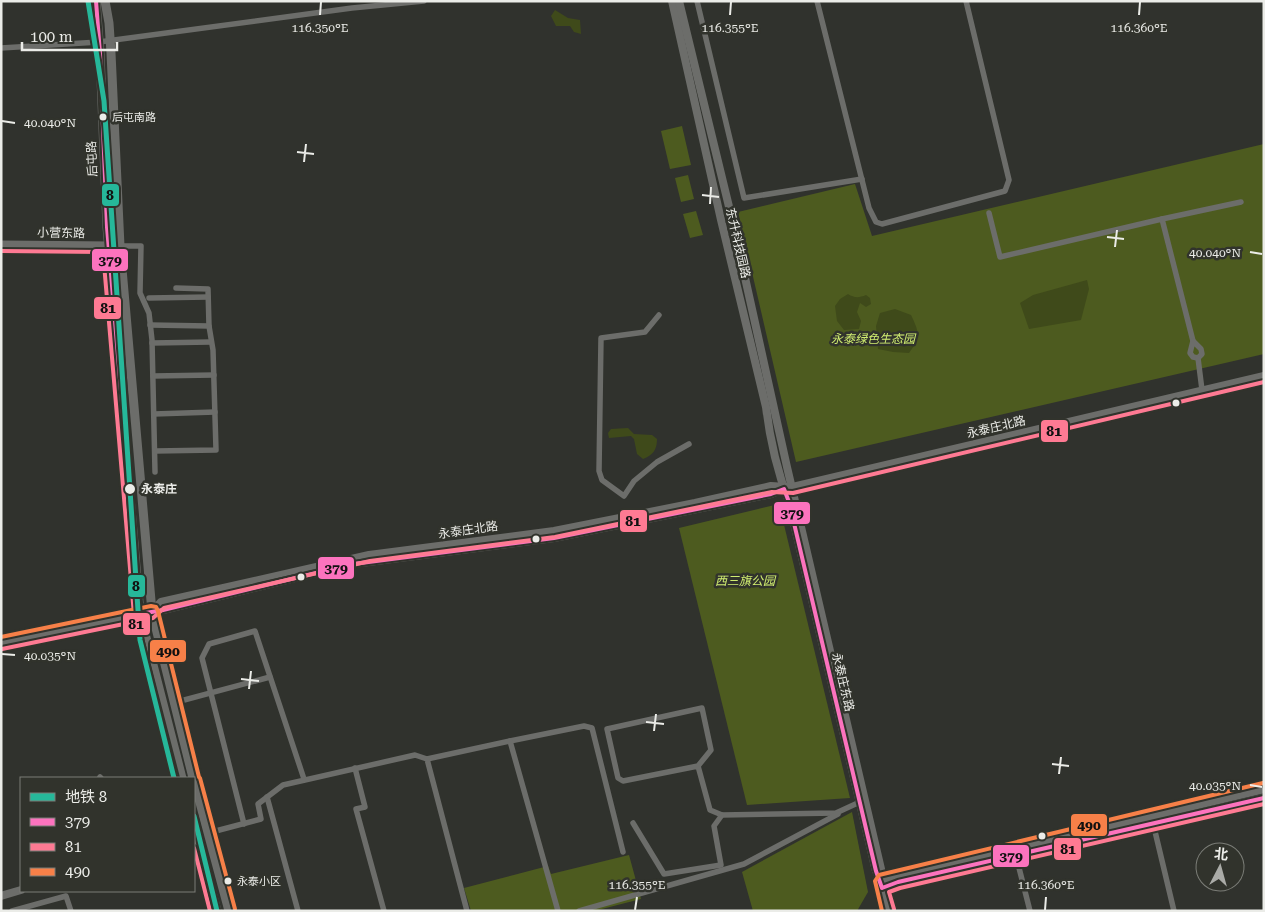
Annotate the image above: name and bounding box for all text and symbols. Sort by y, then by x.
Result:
scale bar [22,20,118,52]
text: 116.350°E [292,21,348,35]
text: 116.355°E [702,21,758,35]
text: 116.360°E [1111,21,1167,35]
text: 100 m [30,28,73,46]
place label: 后屯南路 [112,111,156,124]
marker: 后屯南路 [98,112,108,122]
text: 40.040°N [24,116,76,130]
street label: 后屯路 [84,141,100,177]
line badge: 8 [101,183,120,207]
text: 8 [106,187,114,203]
street label: 东升科技园路 [723,206,753,280]
street label: 小营东路 [37,226,85,240]
text: 40.040°N [1189,246,1241,260]
line badge: 379 [91,248,129,272]
text: 379 [98,252,122,268]
line badge: 81 [93,296,122,320]
text: 81 [100,300,116,316]
park label: 永泰绿色生态园 [831,332,917,346]
unlabelled marker [1171,398,1181,408]
street label: 永泰庄北路 [965,413,1027,441]
line badge: 81 [1040,419,1069,443]
text: 81 [1046,423,1062,439]
marker: 永泰庄 [123,482,137,496]
place label: 永泰庄 [141,482,177,496]
line badge: 379 [773,501,811,525]
text: 379 [780,505,804,521]
line badge: 81 [619,509,648,533]
text: 81 [625,513,641,529]
street label: 永泰庄北路 [437,519,499,541]
unlabelled marker [531,534,541,544]
line badge: 379 [317,556,355,580]
text: 379 [324,560,348,576]
unlabelled marker [296,572,306,582]
line badge: 8 [127,574,146,598]
park label: 西三旗公园 [715,574,777,588]
text: 8 [132,578,140,594]
line badge: 81 [122,612,151,636]
text: 81 [128,616,144,632]
line badge: 490 [149,639,187,663]
text: 490 [156,643,180,659]
text: 40.035°N [24,649,76,663]
street label: 永泰庄东路 [829,651,857,713]
legend [20,777,195,892]
text: 40.035°N [1189,779,1241,793]
text: 地铁 8 [65,788,107,806]
text: 379 [65,813,90,831]
line badge: 490 [1070,813,1108,837]
text: 490 [1077,817,1101,833]
unlabelled marker [1037,831,1047,841]
line badge: 81 [1053,837,1082,861]
text: 81 [65,838,82,856]
text: 81 [1060,841,1076,857]
north arrow [1195,842,1245,892]
line badge: 379 [992,844,1030,868]
text: 北 [1214,845,1229,863]
text: 379 [999,848,1023,864]
text: 490 [65,863,90,881]
place label: 永泰小区 [237,875,281,888]
marker: 永泰小区 [223,876,233,886]
text: 116.355°E [609,878,665,892]
text: 116.360°E [1018,878,1074,892]

